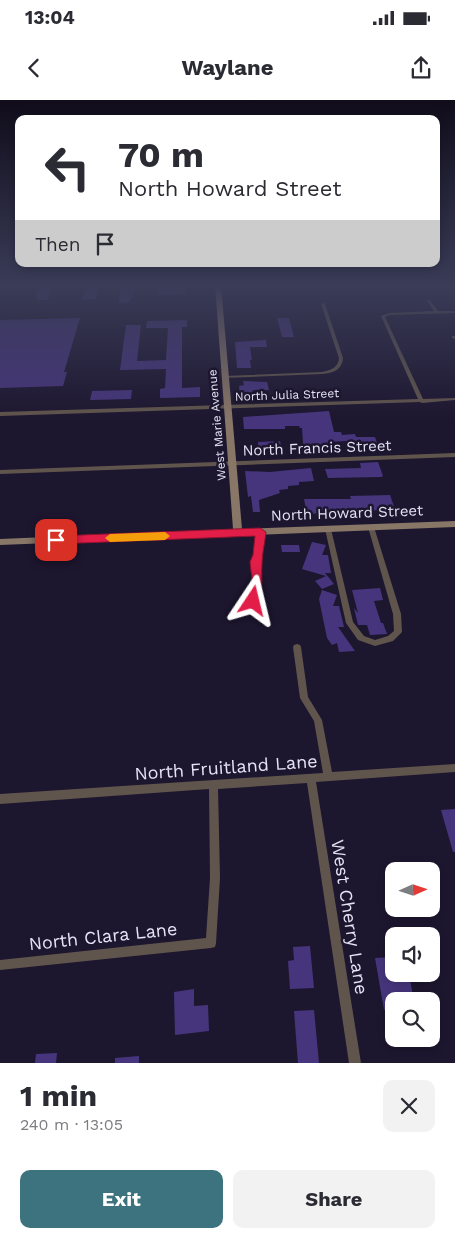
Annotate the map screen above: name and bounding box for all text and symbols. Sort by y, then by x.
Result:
text: 13:04 [25,6,75,29]
icon: back [20,54,48,82]
icon: share [407,54,435,82]
text: Waylane [182,55,273,80]
text: 70 m [118,134,204,176]
icon: left [35,135,100,200]
text: North Howard Street [118,176,341,201]
icon: arrive [91,230,119,258]
text: Then [35,233,81,256]
street label: West Marie Avenue [205,369,229,481]
street label: North Julia Street [235,386,339,404]
street label: North Francis Street [242,436,392,460]
street label: North Howard Street [271,501,424,525]
pin [35,519,77,561]
icon: arrive [42,526,70,554]
position arrow [226,574,278,626]
street label: North Fruitland Lane [134,750,318,784]
street label: West Cherry Lane [327,838,373,996]
north arrow [385,862,440,918]
map controls [385,862,440,1047]
street label: North Clara Lane [28,918,178,954]
button: sound [385,927,440,982]
button: search [385,992,440,1047]
text: 1 min [20,1078,97,1113]
button: close [383,1080,435,1132]
text: 240 m · 13:05 [20,1115,123,1134]
button: Exit [20,1170,223,1228]
button: Share [233,1170,435,1228]

